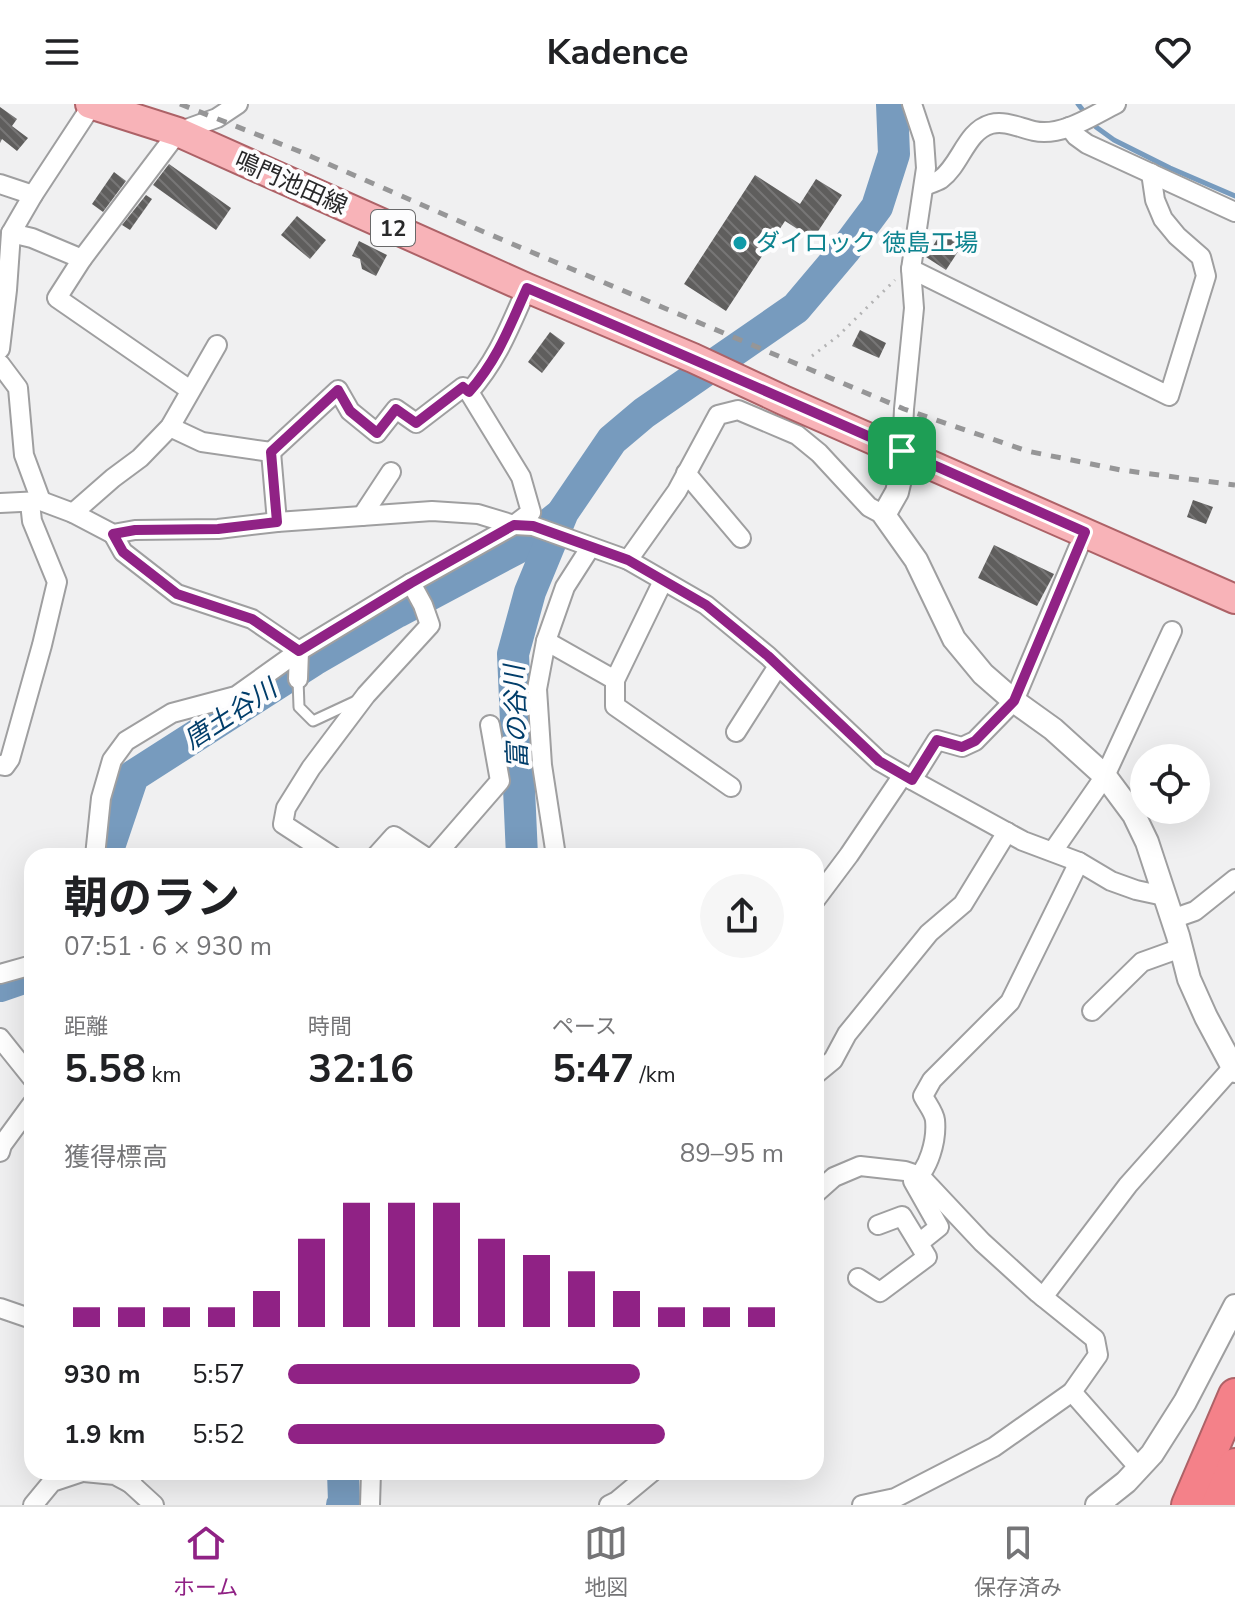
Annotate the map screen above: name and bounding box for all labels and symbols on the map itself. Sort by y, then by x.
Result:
street label: 鳴門池田線 [230,144,352,222]
road number: 12 [371,210,415,246]
place label: ダイロック 徳島工場 [756,227,978,259]
marker: ダイロック 徳島工場 [731,234,749,252]
pin [868,417,936,485]
water label: 富の谷川 [497,661,536,770]
water label: 唐土谷川 [177,670,286,757]

